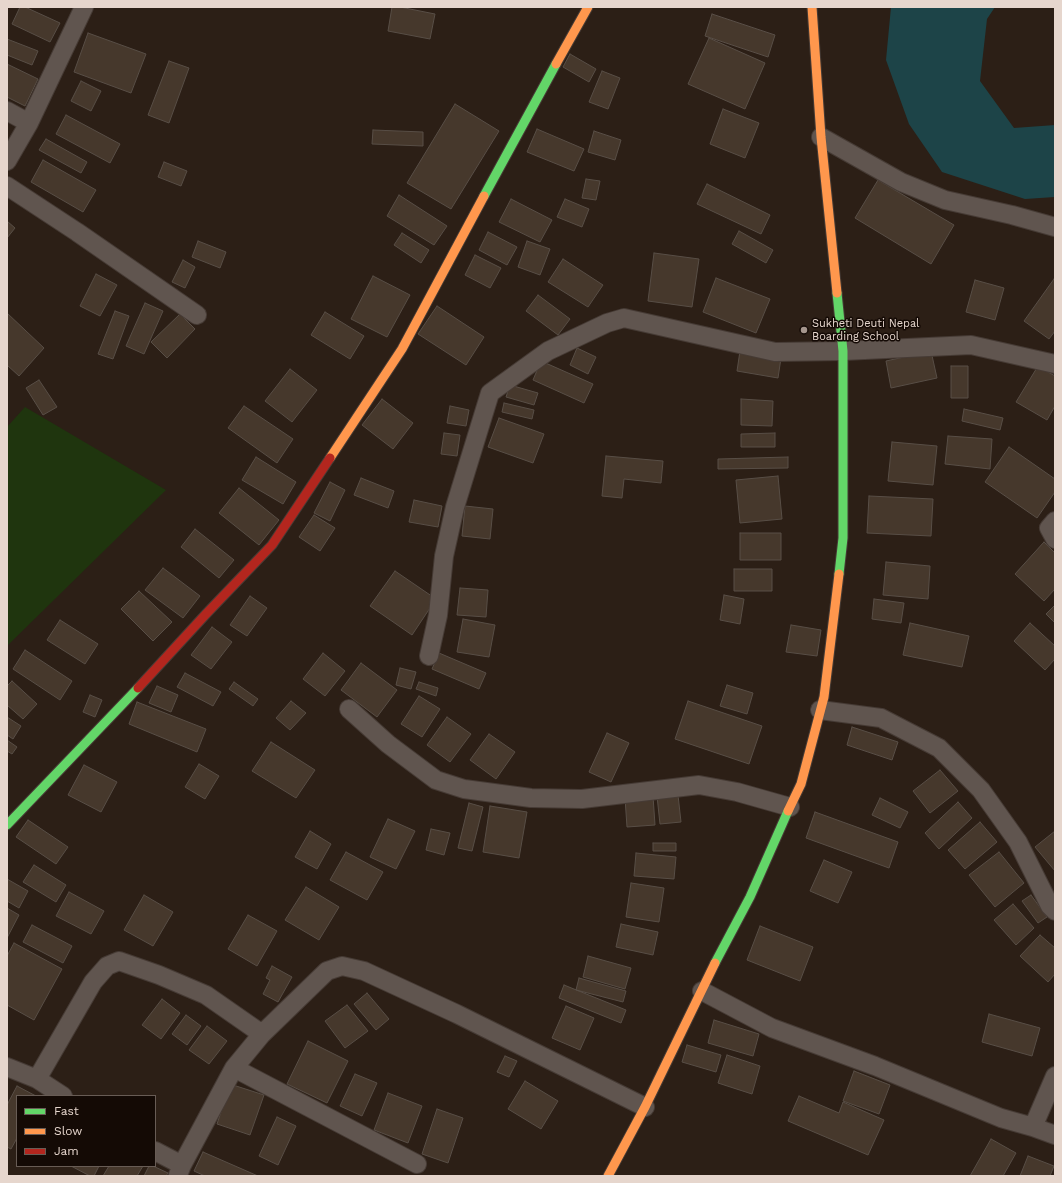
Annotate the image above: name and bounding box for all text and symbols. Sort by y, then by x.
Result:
place label: Sukheti Deuti Nepal Boarding School [812,317,919,343]
marker: Sukheti Deuti Nepal Boarding School [799,325,809,335]
legend [16,1095,156,1167]
text: Fast [54,1104,79,1118]
text: Slow [54,1124,82,1138]
text: Jam [54,1144,79,1158]

